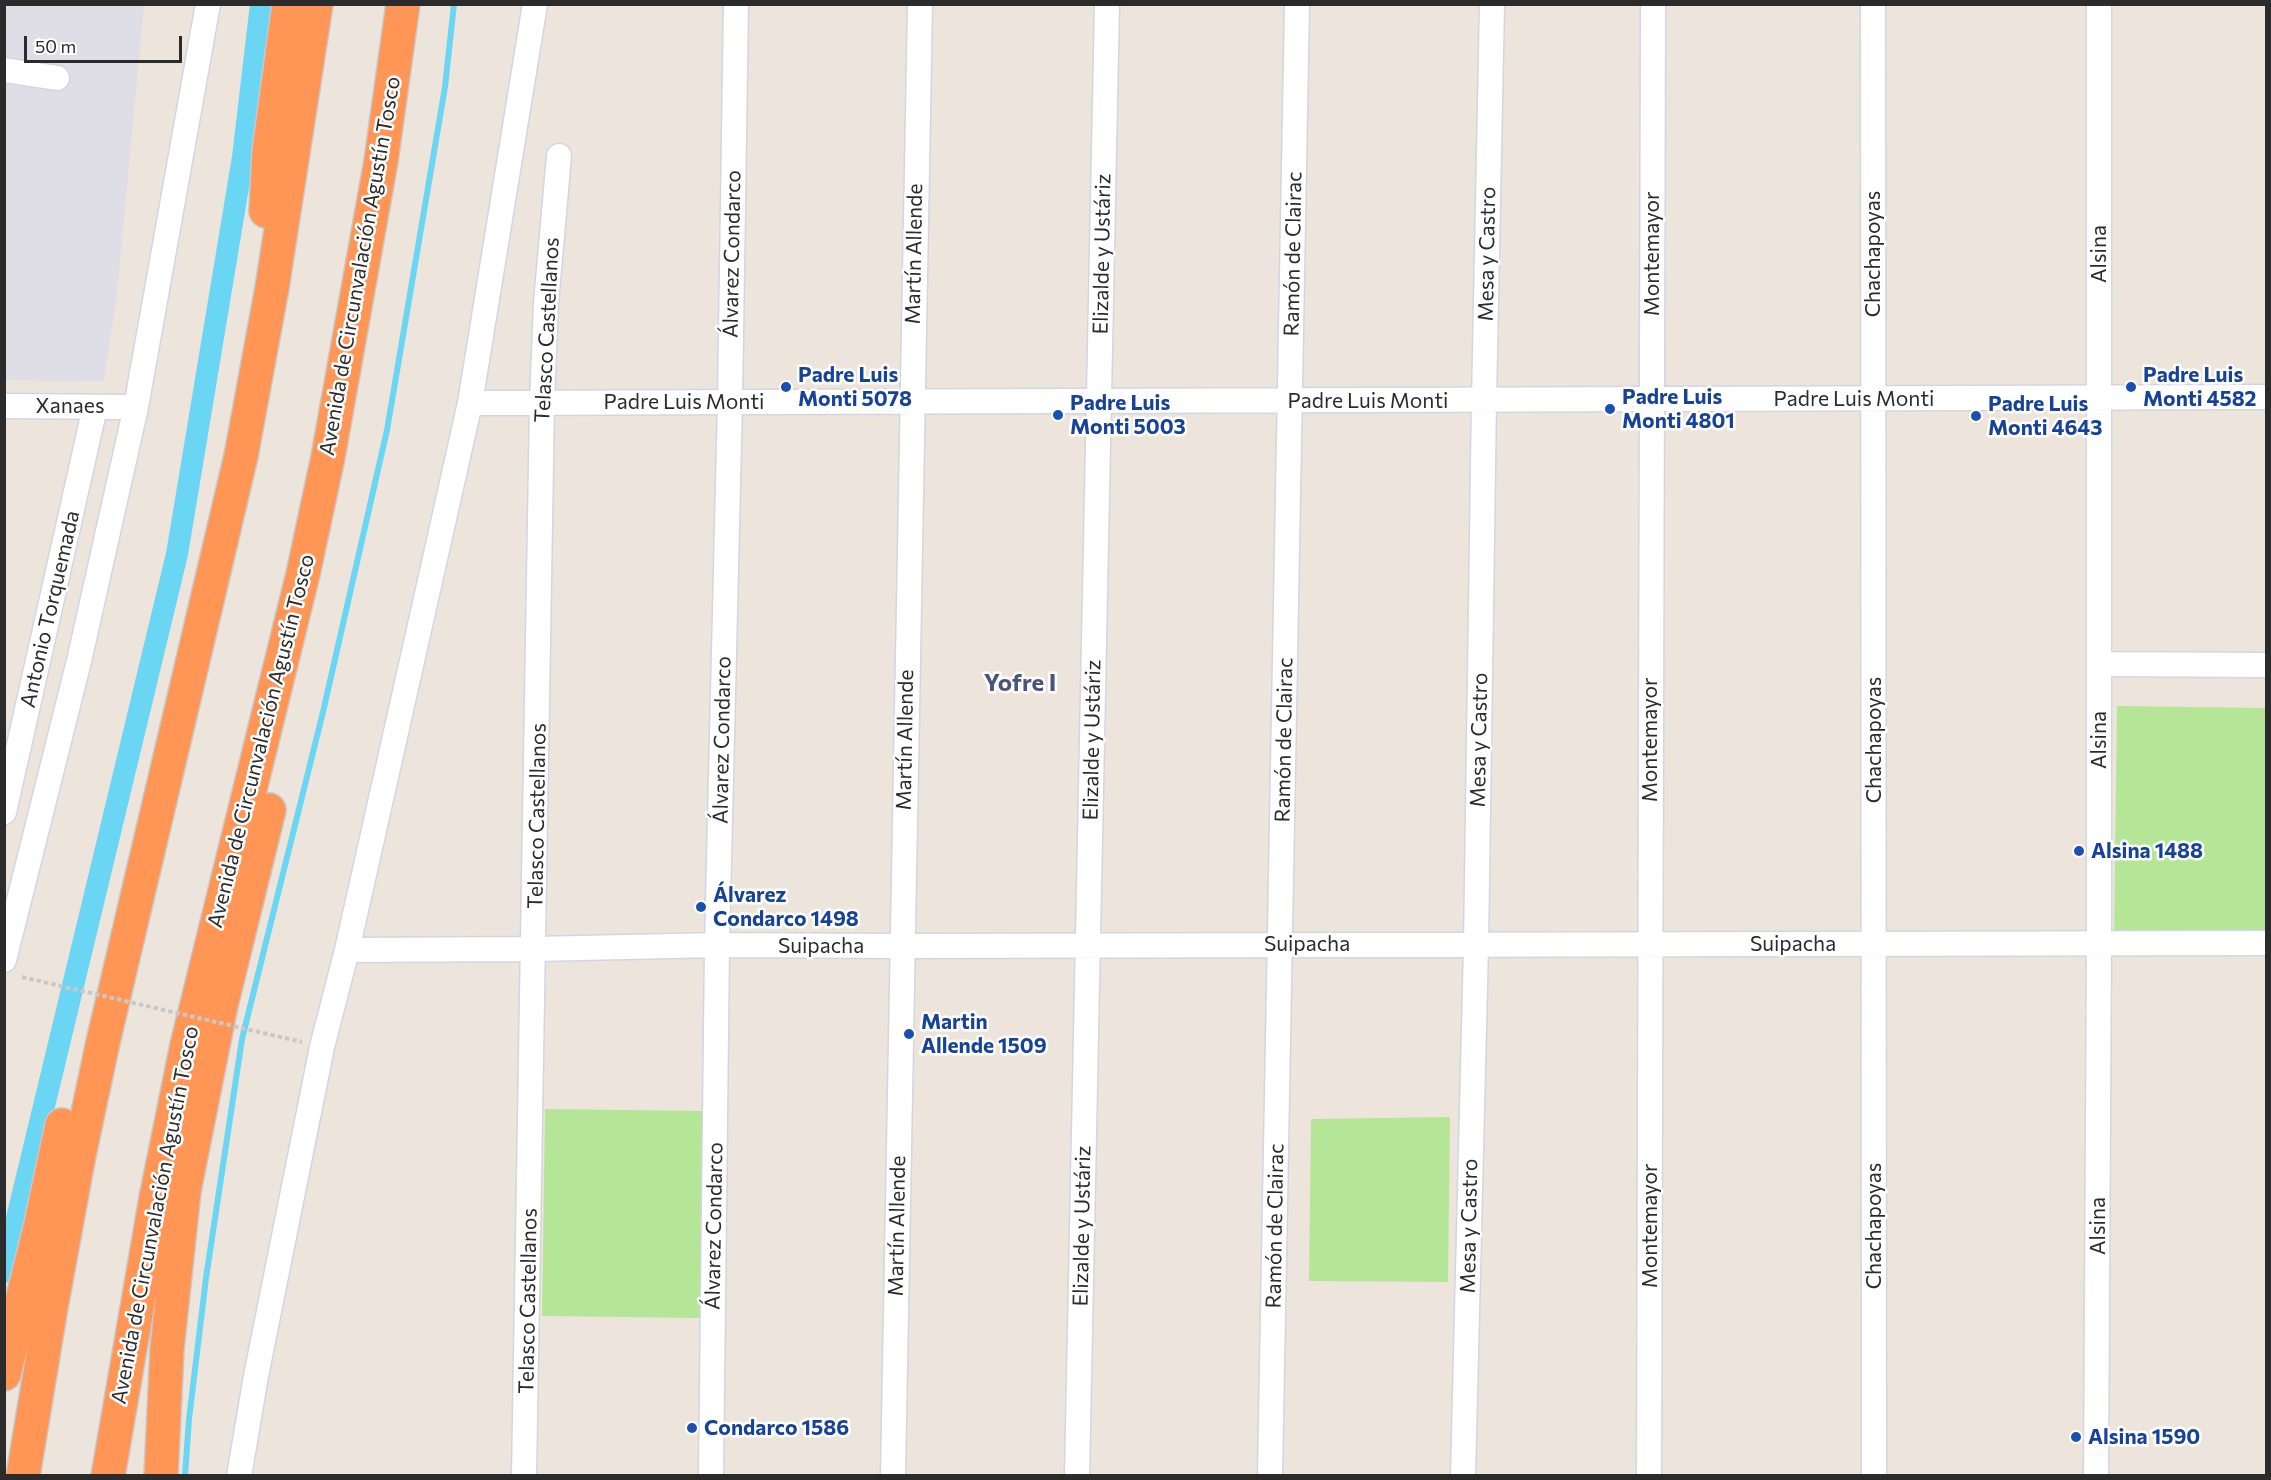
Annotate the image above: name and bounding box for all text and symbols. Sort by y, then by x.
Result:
scale bar [27,24,184,62]
text: 50 m [35,35,76,57]
street label: Avenida de Circunvalación Agustín Tosco [314,75,406,457]
street label: Álvarez Condarco [718,170,746,338]
street label: Ramón de Clairac [1279,171,1307,337]
street label: Elizalde y Ustáriz [1088,173,1116,335]
street label: Martín Allende [900,183,928,325]
street label: Mesa y Castro [1473,186,1501,322]
street label: Chachapoyas [1860,191,1886,317]
street label: Montemayor [1639,192,1665,316]
street label: Alsina [2086,225,2112,283]
street label: Telasco Castellanos [530,237,564,423]
place label: Padre Luis Monti 5078 [798,362,912,412]
place label: Padre Luis Monti 4582 [2143,362,2256,412]
marker: Padre Luis Monti 5078 [779,380,793,394]
marker: Padre Luis Monti 4582 [2124,380,2138,394]
place label: Padre Luis Monti 4801 [1622,384,1735,434]
street label: Padre Luis Monti [1774,386,1934,412]
street label: Padre Luis Monti [1288,388,1448,414]
street label: Padre Luis Monti [604,389,764,415]
place label: Padre Luis Monti 5003 [1070,390,1186,440]
place label: Padre Luis Monti 4643 [1988,391,2102,441]
street label: Xanaes [36,393,104,419]
marker: Padre Luis Monti 4801 [1603,402,1617,416]
marker: Padre Luis Monti 5003 [1051,408,1065,422]
marker: Padre Luis Monti 4643 [1969,409,1983,423]
street label: Antonio Torquemada [15,508,85,710]
street label: Avenida de Circunvalación Agustín Tosco [202,552,320,930]
street label: Álvarez Condarco [708,656,736,824]
street label: Ramón de Clairac [1270,657,1298,823]
street label: Elizalde y Ustáriz [1078,659,1106,821]
street label: Martín Allende [891,669,919,811]
district label: Yofre I [984,669,1056,697]
street label: Mesa y Castro [1465,672,1493,808]
street label: Chachapoyas [1861,677,1887,803]
street label: Montemayor [1637,678,1663,802]
street label: Alsina [2086,711,2112,769]
street label: Telasco Castellanos [523,723,551,909]
place label: Alsina 1488 [2091,838,2203,864]
marker: Alsina 1488 [2072,844,2086,858]
place label: Álvarez Condarco 1498 [713,882,859,932]
marker: Álvarez Condarco 1498 [694,900,708,914]
street label: Suipacha [1264,931,1350,957]
street label: Suipacha [1750,931,1836,957]
street label: Suipacha [778,933,864,959]
place label: Martin Allende 1509 [921,1009,1047,1059]
street label: Avenida de Circunvalación Agustín Tosco [106,1024,204,1406]
marker: Martin Allende 1509 [902,1027,916,1041]
street label: Álvarez Condarco [700,1142,728,1310]
street label: Ramón de Clairac [1261,1143,1289,1309]
street label: Elizalde y Ustáriz [1068,1145,1096,1307]
street label: Martín Allende [883,1155,911,1297]
street label: Mesa y Castro [1455,1158,1483,1294]
street label: Chachapoyas [1861,1163,1887,1289]
street label: Montemayor [1637,1164,1663,1288]
street label: Alsina [2085,1197,2111,1255]
street label: Telasco Castellanos [514,1208,542,1394]
place label: Condarco 1586 [704,1415,849,1441]
marker: Condarco 1586 [685,1421,699,1435]
place label: Alsina 1590 [2088,1424,2200,1450]
marker: Alsina 1590 [2069,1430,2083,1444]

